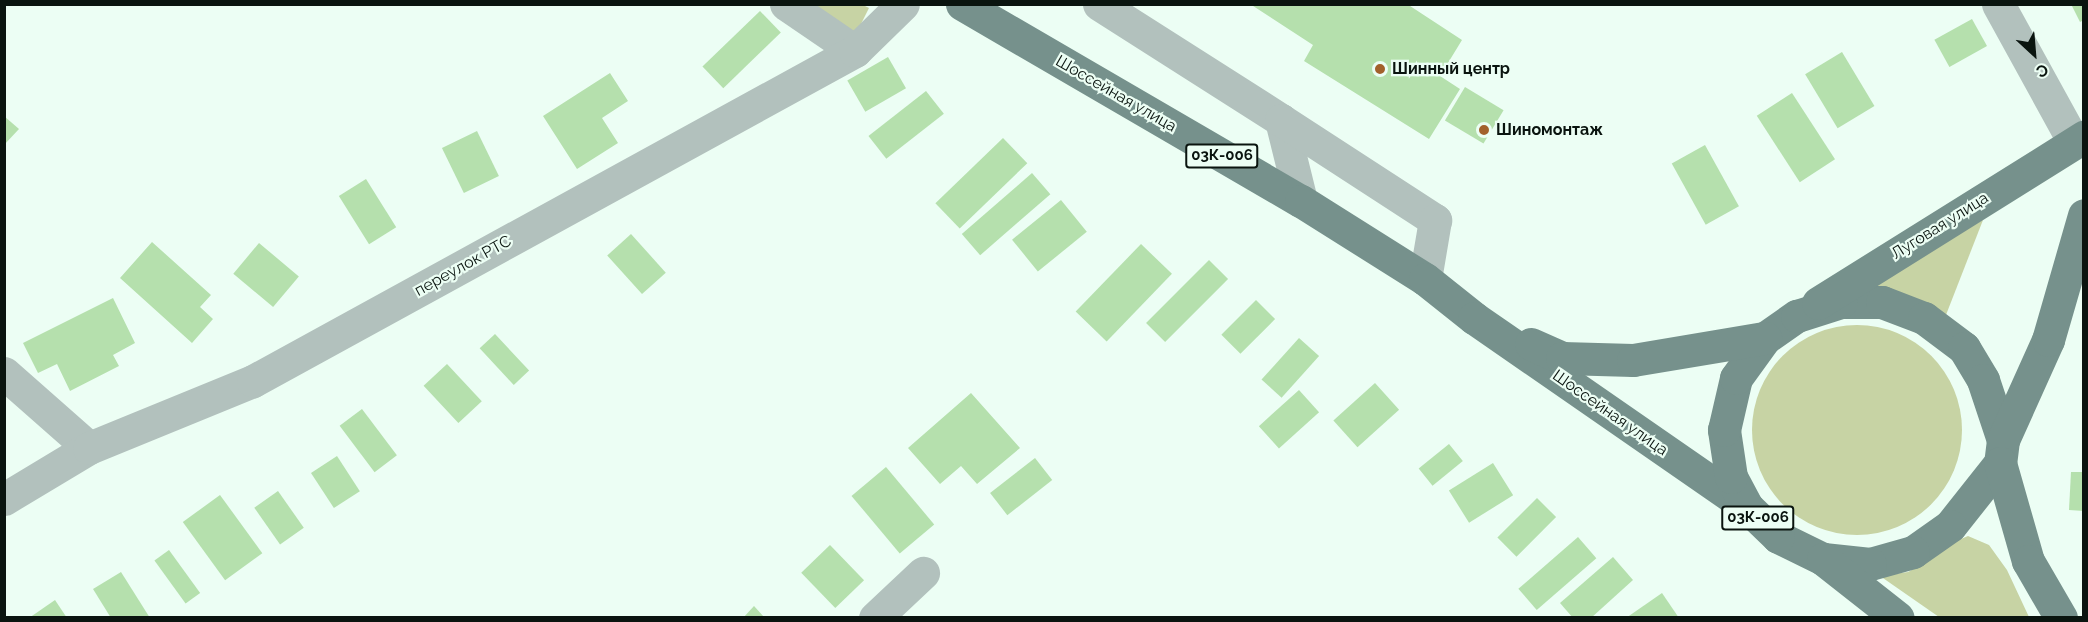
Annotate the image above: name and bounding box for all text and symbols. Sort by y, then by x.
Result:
north arrow [2004,24,2064,84]
street label: Шоссейная улица [1052,52,1180,136]
place label: Шинный центр [1392,59,1510,79]
text: С [2033,60,2051,82]
marker: Шинный центр [1373,62,1387,76]
place label: Шиномонтаж [1496,120,1603,140]
marker: Шиномонтаж [1477,123,1491,137]
road number: 03К-006 [1184,144,1260,168]
street label: Луговая улица [1888,188,1992,264]
street label: переулок РТС [411,232,515,300]
street label: Шоссейная улица [1549,366,1671,460]
road number: 03К-006 [1720,506,1796,530]

